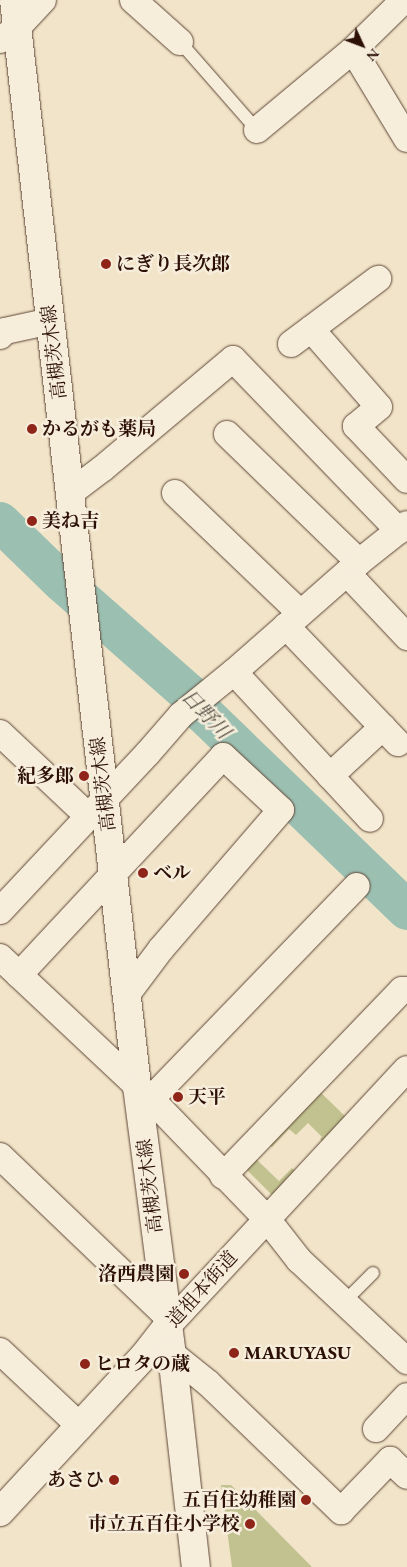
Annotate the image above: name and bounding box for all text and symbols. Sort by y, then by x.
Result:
north arrow [337,20,387,70]
text: N [363,45,383,66]
place label: にぎり長次郎 [116,253,230,275]
marker: にぎり長次郎 [100,258,112,270]
street label: 高槻茨木線 [37,303,71,401]
place label: かるがも薬局 [42,418,156,440]
marker: かるがも薬局 [26,423,38,435]
place label: 美ね吉 [42,510,99,532]
marker: 美ね吉 [26,515,38,527]
water label: 日野川 [177,684,235,744]
street label: 高槻茨木線 [86,735,120,833]
place label: 紀多郎 [17,765,74,787]
marker: 紀多郎 [78,770,90,782]
place label: ベル [153,862,191,884]
marker: ベル [137,867,149,879]
place label: 天平 [188,1086,226,1108]
marker: 天平 [172,1091,184,1103]
street label: 高槻茨木線 [133,1137,167,1235]
street label: 道祖本街道 [162,1246,242,1332]
place label: 洛西農園 [98,1263,174,1285]
marker: 洛西農園 [178,1268,190,1280]
place label: MARUYASU [244,1342,351,1364]
marker: MARUYASU [228,1347,240,1359]
place label: ヒロタの蔵 [95,1353,190,1375]
marker: ヒロタの蔵 [79,1358,91,1370]
place label: あさひ [47,1469,104,1491]
marker: あさひ [108,1474,120,1486]
place label: 五百住幼稚園 [182,1489,296,1511]
marker: 五百住幼稚園 [300,1494,312,1506]
place label: 市立五百住小学校 [88,1513,240,1535]
marker: 市立五百住小学校 [244,1518,256,1530]

